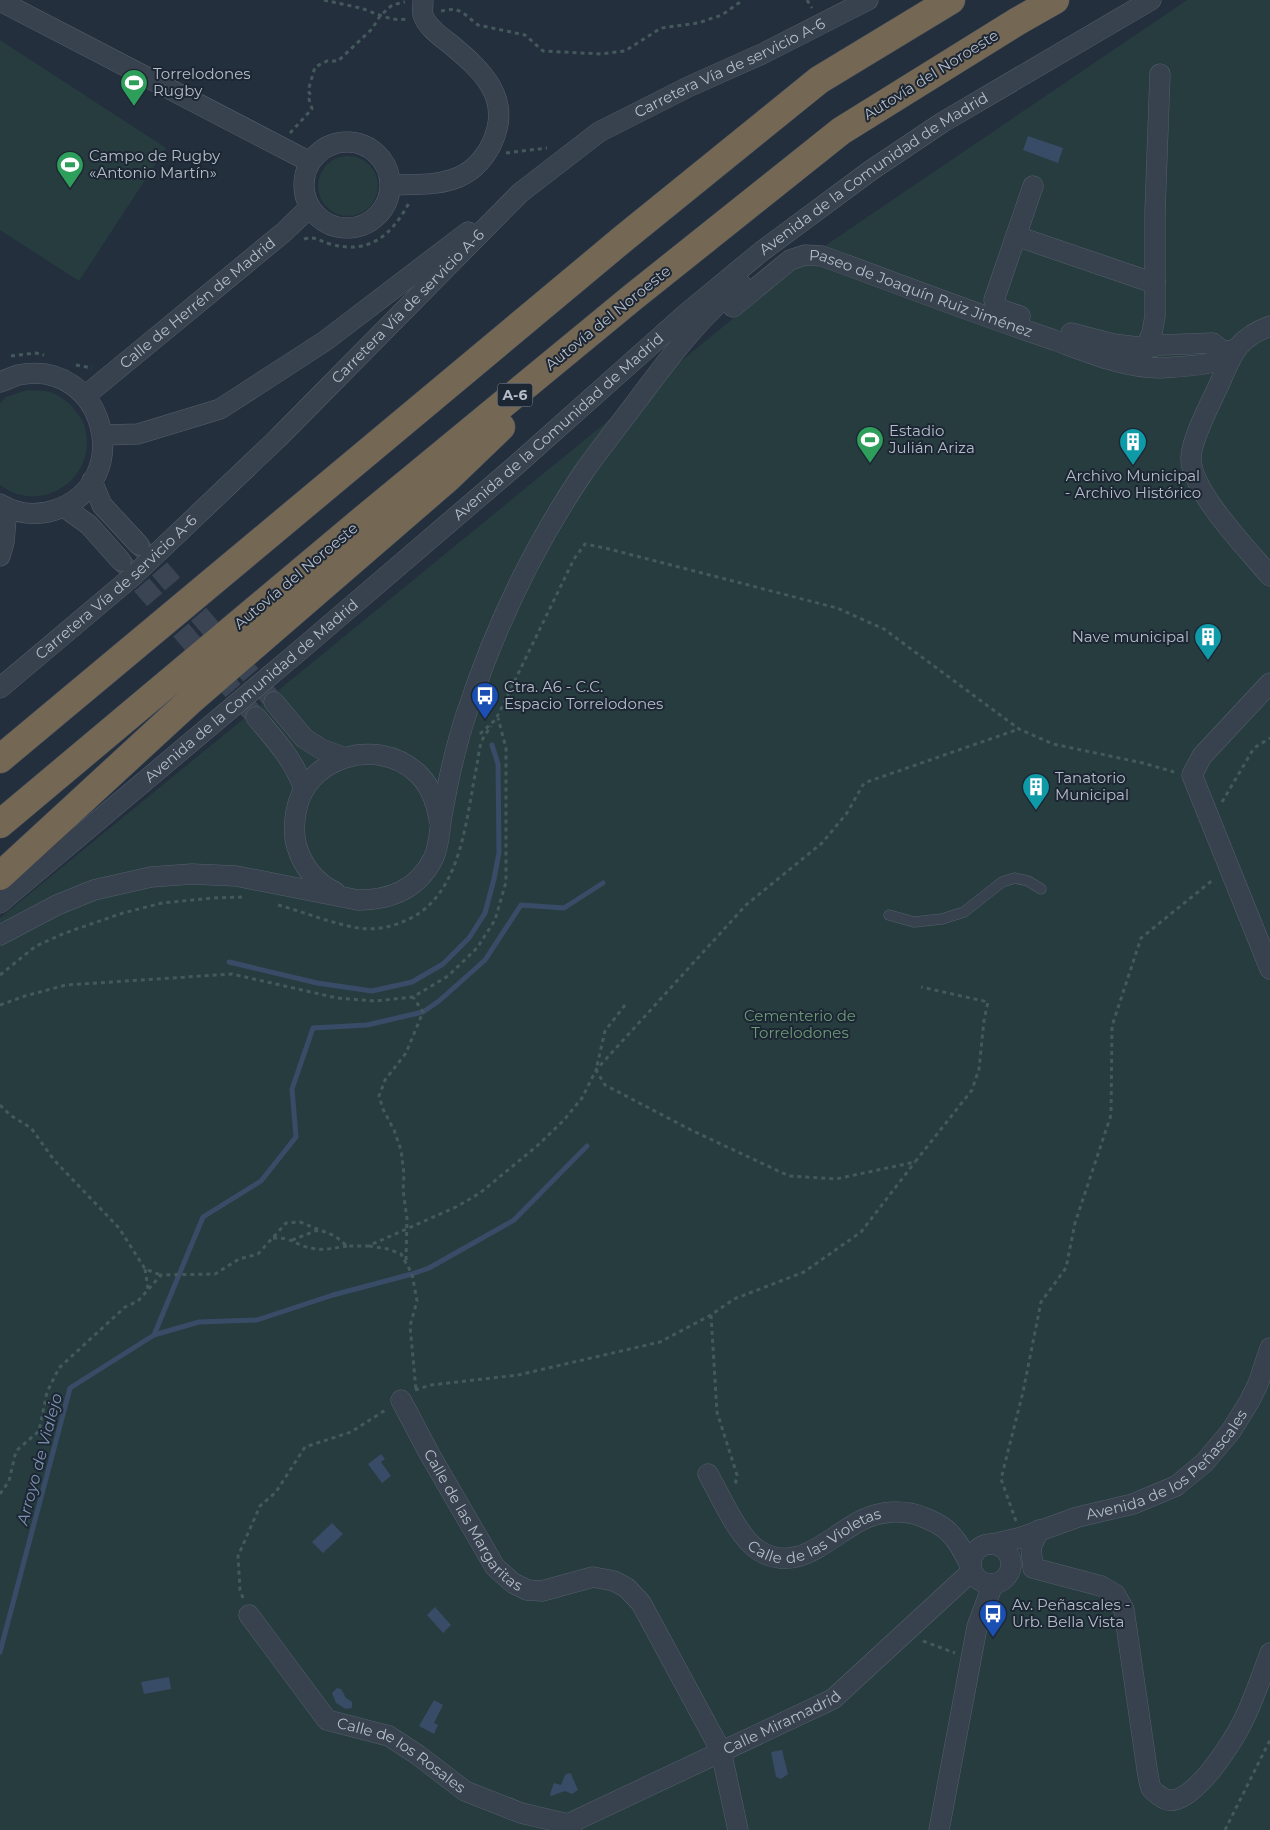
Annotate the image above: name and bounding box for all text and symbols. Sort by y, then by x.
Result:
street label: Carretera Vía de servicio A-6 [631,13,828,122]
street label: Autovía del Noroeste [860,25,1002,124]
place label: Torrelodones Rugby [153,64,251,100]
sports icon: Torrelodones Rugby [119,68,149,107]
street label: Avenida de la Comunidad de Madrid [755,88,991,259]
place label: Campo de Rugby «Antonio Martín» [89,146,221,182]
sports icon: Campo de Rugby «Antonio Martín» [55,150,85,189]
street label: Carretera Vía de servicio A-6 [327,225,488,387]
street label: Calle de Herrén de Madrid [116,233,279,373]
street label: Paseo de Joaquín Ruiz Jiménez [809,245,1036,341]
street label: Autovía del Noroeste [541,261,674,374]
street label: Avenida de la Comunidad de Madrid [449,328,667,524]
road number: A-6 [498,384,532,406]
place label: Estadio Julián Ariza [888,421,975,457]
sports icon: Estadio Julián Ariza [855,425,885,464]
building icon: Archivo Municipal - Archivo Histórico [1118,427,1148,466]
place label: Archivo Municipal - Archivo Histórico [1065,466,1201,502]
street label: Carretera Vía de servicio A-6 [31,510,201,663]
street label: Autovía del Noroeste [230,518,361,633]
street label: Avenida de la Comunidad de Madrid [140,595,362,786]
building icon: Nave municipal [1193,622,1223,661]
place label: Nave municipal [1072,627,1189,646]
place label: Ctra. A6 - C.C. Espacio Torrelodones [504,677,663,713]
bus stop icon: Ctra. A6 - C.C. Espacio Torrelodones [470,681,500,720]
place label: Tanatorio Municipal [1055,768,1129,804]
building icon: Tanatorio Municipal [1021,772,1051,811]
park label: Cementerio de Torrelodones [744,1006,856,1042]
water label: Arroyo de Vialejo [13,1391,66,1528]
street label: Avenida de los Peñascales [1084,1406,1251,1524]
street label: Calle de las Margaritas [420,1446,526,1595]
street label: Calle de las Violetas [744,1504,883,1568]
place label: Av. Peñascales - Urb. Bella Vista [1012,1595,1130,1631]
bus stop icon: Av. Peñascales - Urb. Bella Vista [978,1599,1008,1638]
street label: Calle Miramadrid [720,1686,845,1758]
street label: Calle de los Rosales [335,1713,469,1797]

